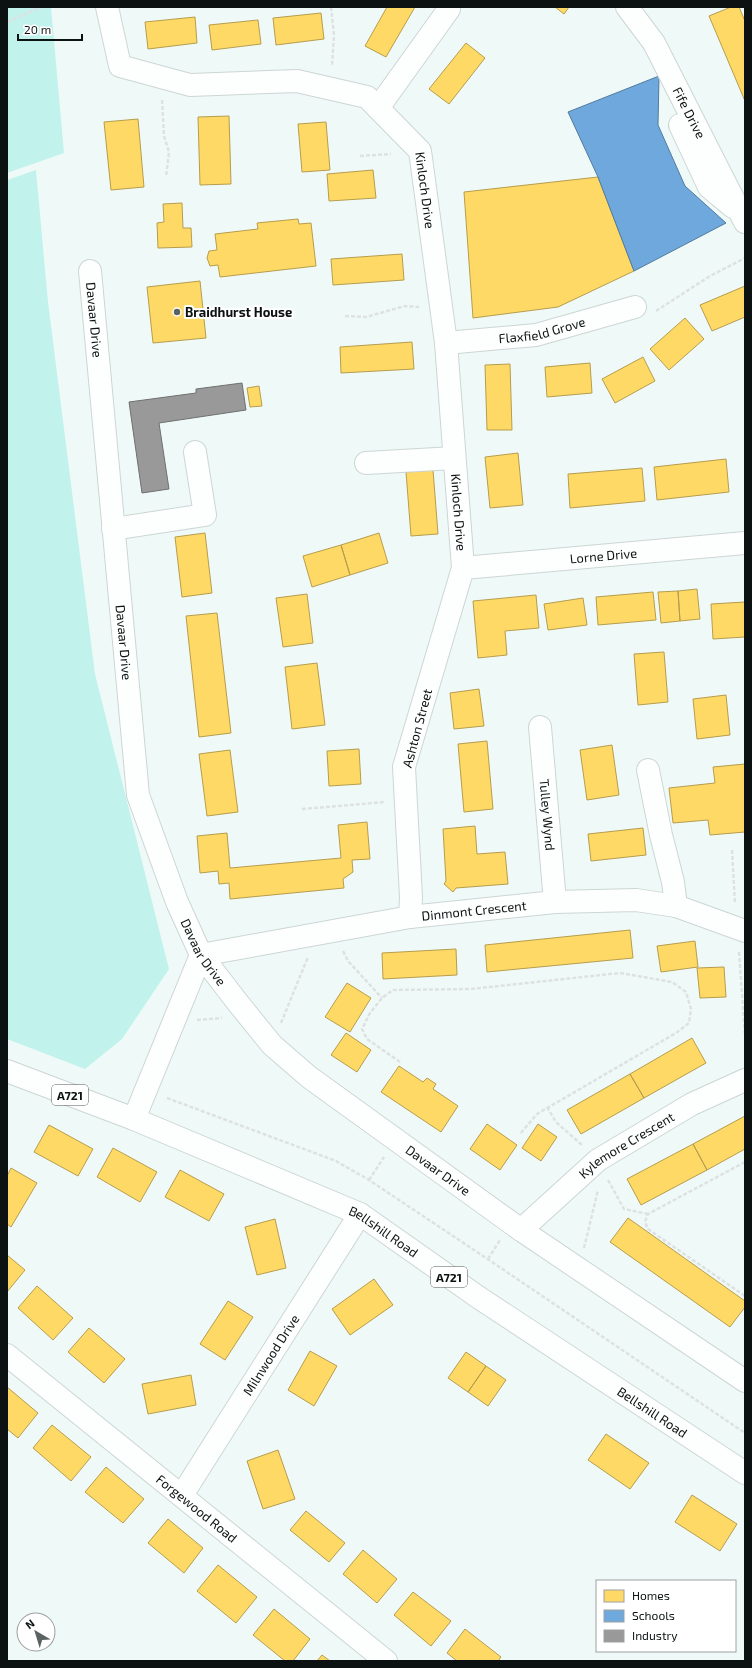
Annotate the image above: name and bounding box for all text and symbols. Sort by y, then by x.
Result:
scale bar [18,16,82,42]
text: 20 m [24,22,51,36]
street label: Fife Drive [670,84,709,141]
street label: Kinloch Drive [412,151,438,230]
street label: Davaar Drive [83,281,106,358]
place label: Braidhurst House [185,304,292,320]
marker: Braidhurst House [172,307,182,317]
street label: Flaxfield Grove [498,313,587,346]
street label: Kinloch Drive [448,473,470,552]
street label: Lorne Drive [569,545,638,567]
street label: Davaar Drive [113,604,135,681]
street label: Ashton Street [399,687,435,769]
street label: Tulley Wynd [536,778,559,851]
street label: Dinmont Crescent [421,897,527,924]
street label: Davaar Drive [178,916,230,989]
road number: A721 [52,1085,88,1105]
street label: Kylemore Crescent [575,1108,677,1182]
street label: Davaar Drive [403,1142,473,1199]
street label: Bellshill Road [347,1202,421,1260]
road number: A721 [431,1267,467,1287]
street label: Milnwood Drive [239,1311,302,1398]
street label: Bellshill Road [614,1383,690,1441]
street label: Forgewood Road [153,1471,241,1546]
legend [596,1580,736,1652]
text: Homes [632,1588,670,1602]
text: Schools [632,1608,675,1622]
north arrow [16,1612,56,1652]
text: N [22,1616,37,1631]
text: Industry [632,1628,678,1642]

